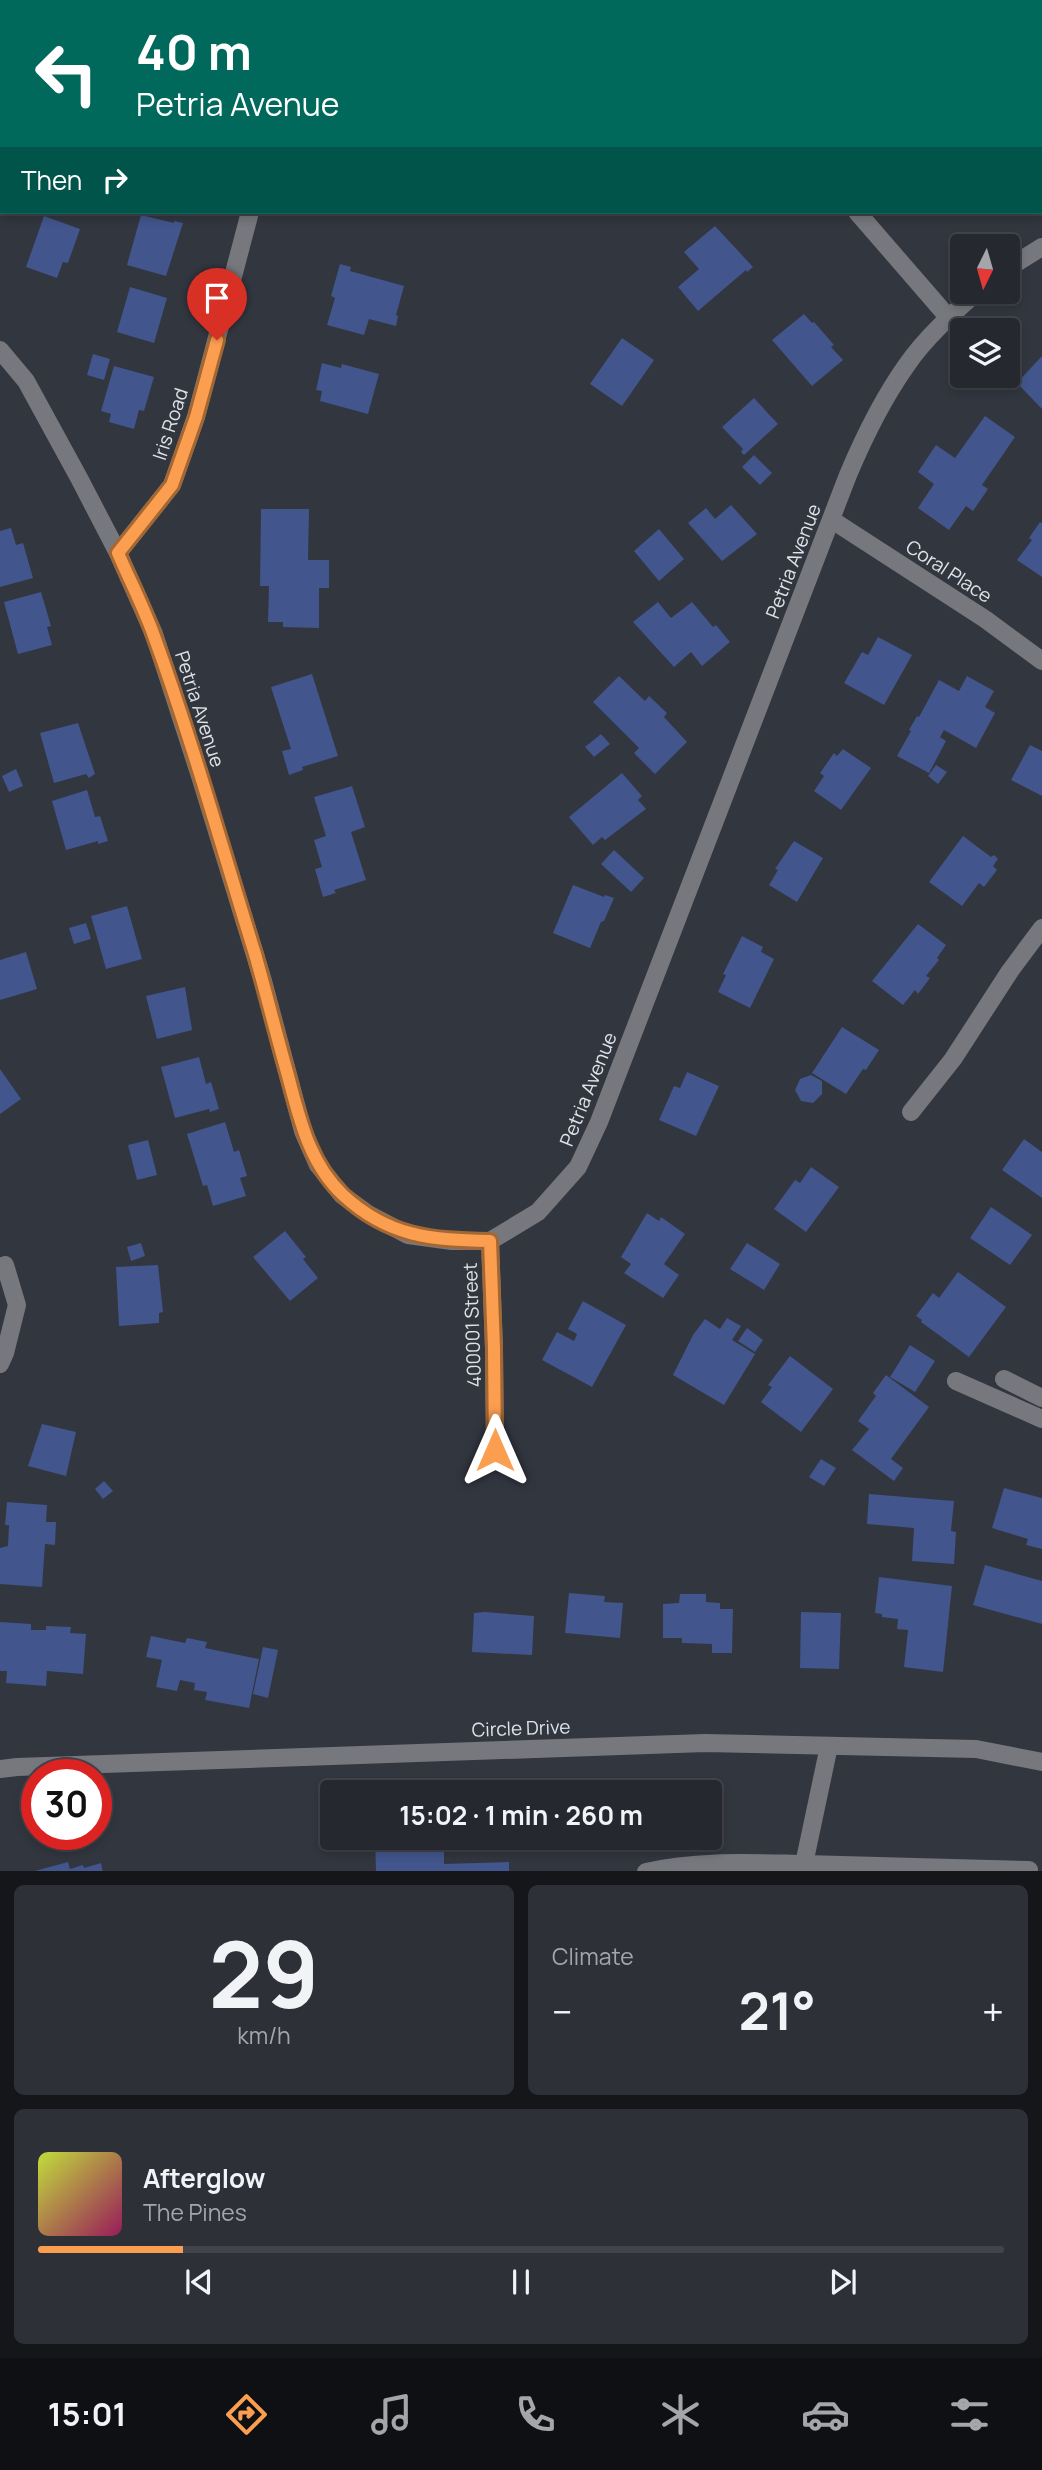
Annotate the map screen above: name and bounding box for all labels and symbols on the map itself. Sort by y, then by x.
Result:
north arrow [950,234,1020,304]
pin [187,268,247,340]
street label: Iris Road [146,385,194,463]
street label: Petria Avenue [759,500,827,622]
street label: Coral Place [901,533,997,609]
street label: Petria Avenue [169,648,231,770]
street label: Petria Avenue [553,1028,623,1150]
street label: 400001 Street [457,1262,487,1388]
position arrow [458,1413,532,1487]
street label: Circle Drive [471,1713,571,1743]
speed limit sign: 30 [21,1759,112,1850]

